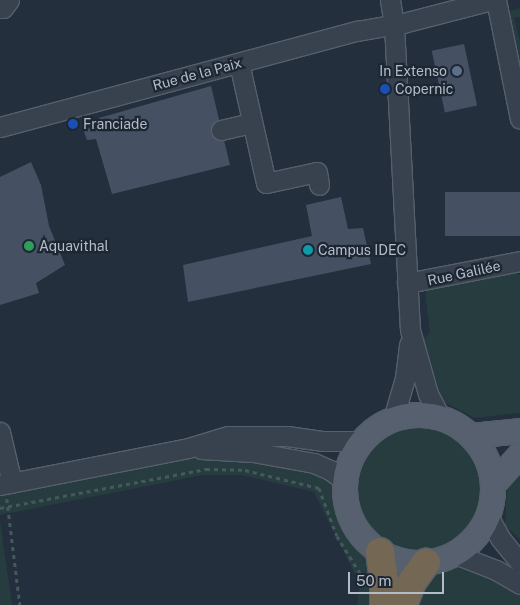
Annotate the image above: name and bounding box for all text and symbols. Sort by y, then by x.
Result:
street label: Rue de la Paix [151,54,243,94]
place label: In Extenso [379,63,447,79]
marker: In Extenso [451,65,463,77]
place label: Copernic [395,81,453,97]
marker: Copernic [379,83,391,95]
place label: Franciade [83,116,147,132]
marker: Franciade [67,118,79,130]
place label: Aquavithal [39,238,109,254]
marker: Aquavithal [23,240,35,252]
place label: Campus IDEC [318,242,406,258]
marker: Campus IDEC [302,244,314,256]
street label: Rue Galilée [426,257,502,289]
scale bar [350,562,446,594]
text: 50 m [356,572,391,589]

